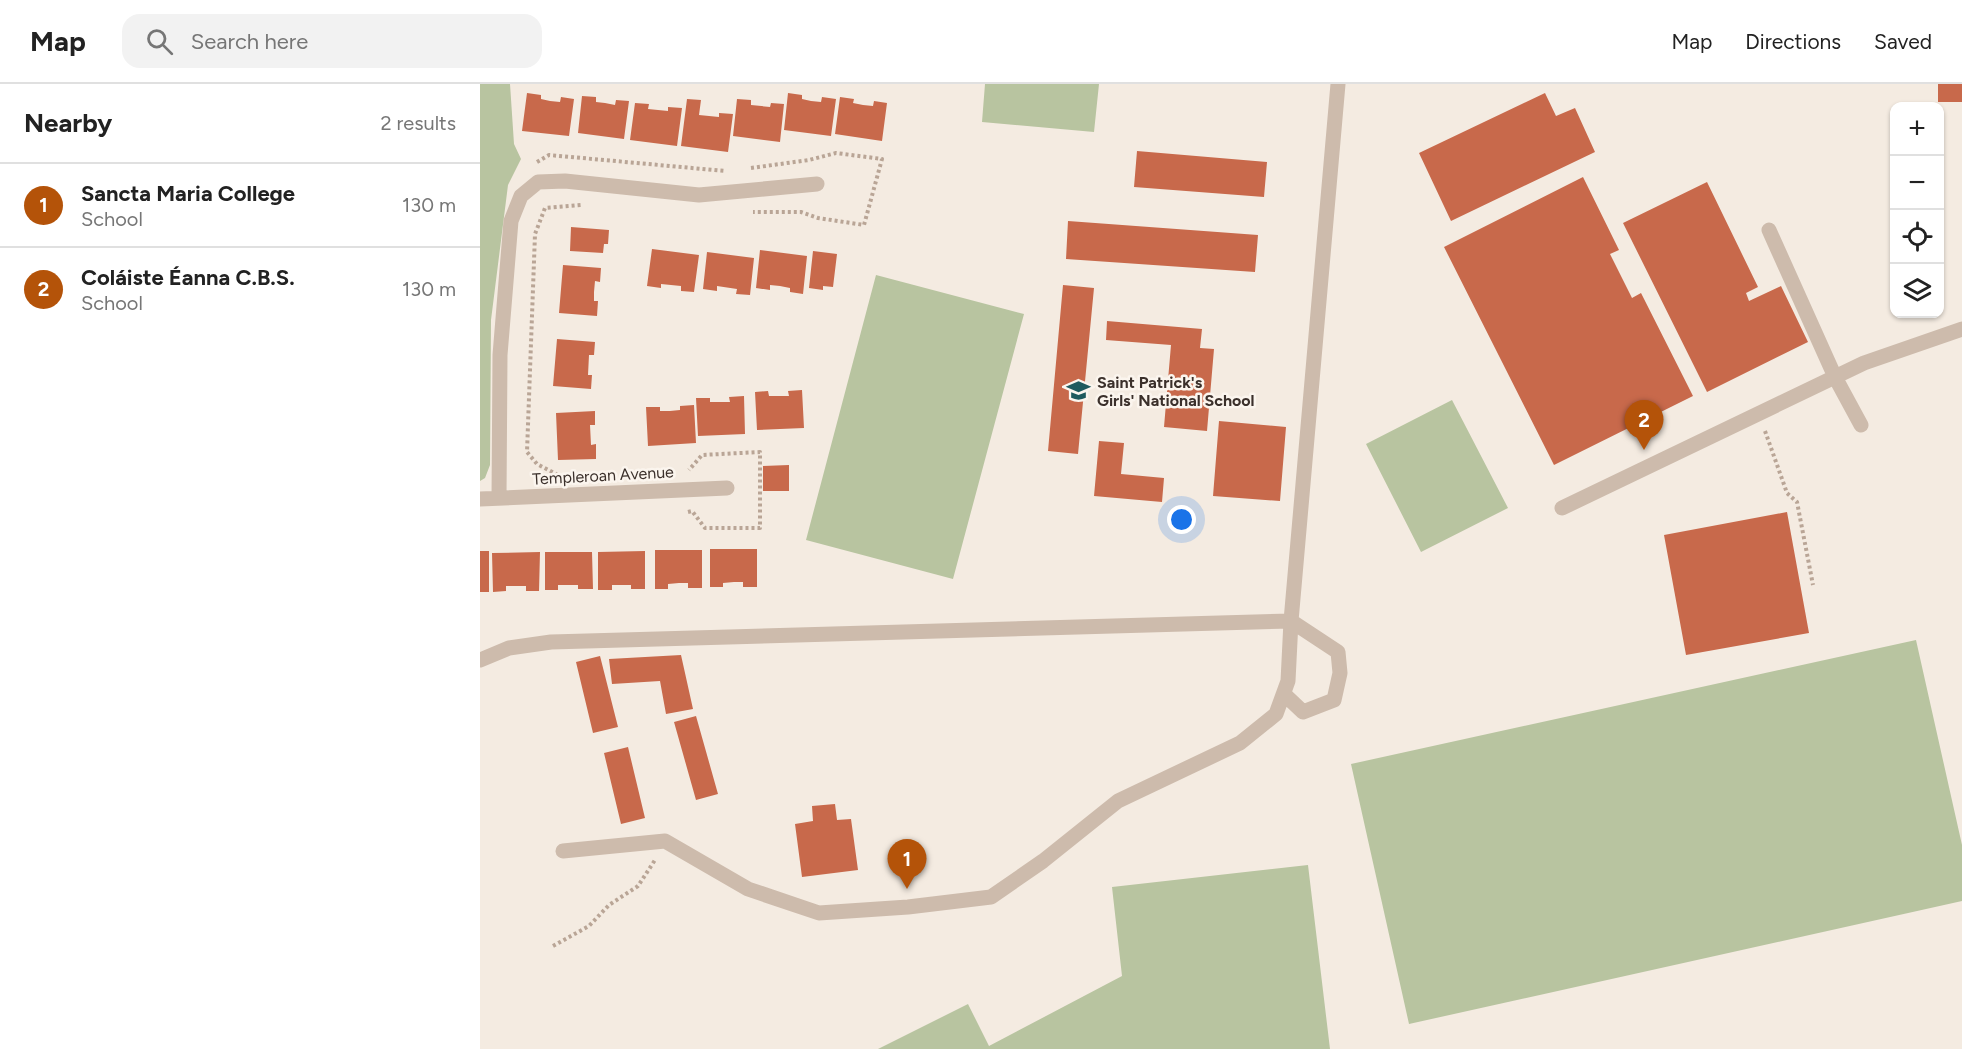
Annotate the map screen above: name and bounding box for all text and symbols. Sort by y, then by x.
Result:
search box [122,14,542,68]
text: Map [30,24,86,58]
icon: search [143,25,176,58]
text: Search here [191,28,308,55]
text: Map [1671,29,1712,54]
text: Directions [1745,29,1841,54]
text: Saved [1874,29,1932,54]
map controls [1890,102,1944,318]
button: + [1890,102,1944,156]
text: Nearby [24,107,112,139]
text: 2 results [380,111,456,135]
button: − [1890,156,1944,210]
text: Sancta Maria College [81,180,295,207]
text: 1 [39,193,48,217]
text: 130 m [402,193,456,217]
text: School [81,207,143,231]
button: locate [1890,210,1944,264]
text: Coláiste Éanna C.B.S. [81,264,295,291]
button: layers [1890,264,1944,318]
text: 2 [38,277,49,301]
text: 130 m [402,277,456,301]
text: School [81,291,143,315]
place label: Saint Patrick's Girls' National School [1097,373,1255,410]
school or university icon: Saint Patrick's Girls' National School [1066,378,1092,404]
pin: 2 [1624,400,1664,450]
street label: Templeroan Avenue [532,462,675,489]
your location [1167,505,1196,534]
pin: 1 [888,840,926,889]

